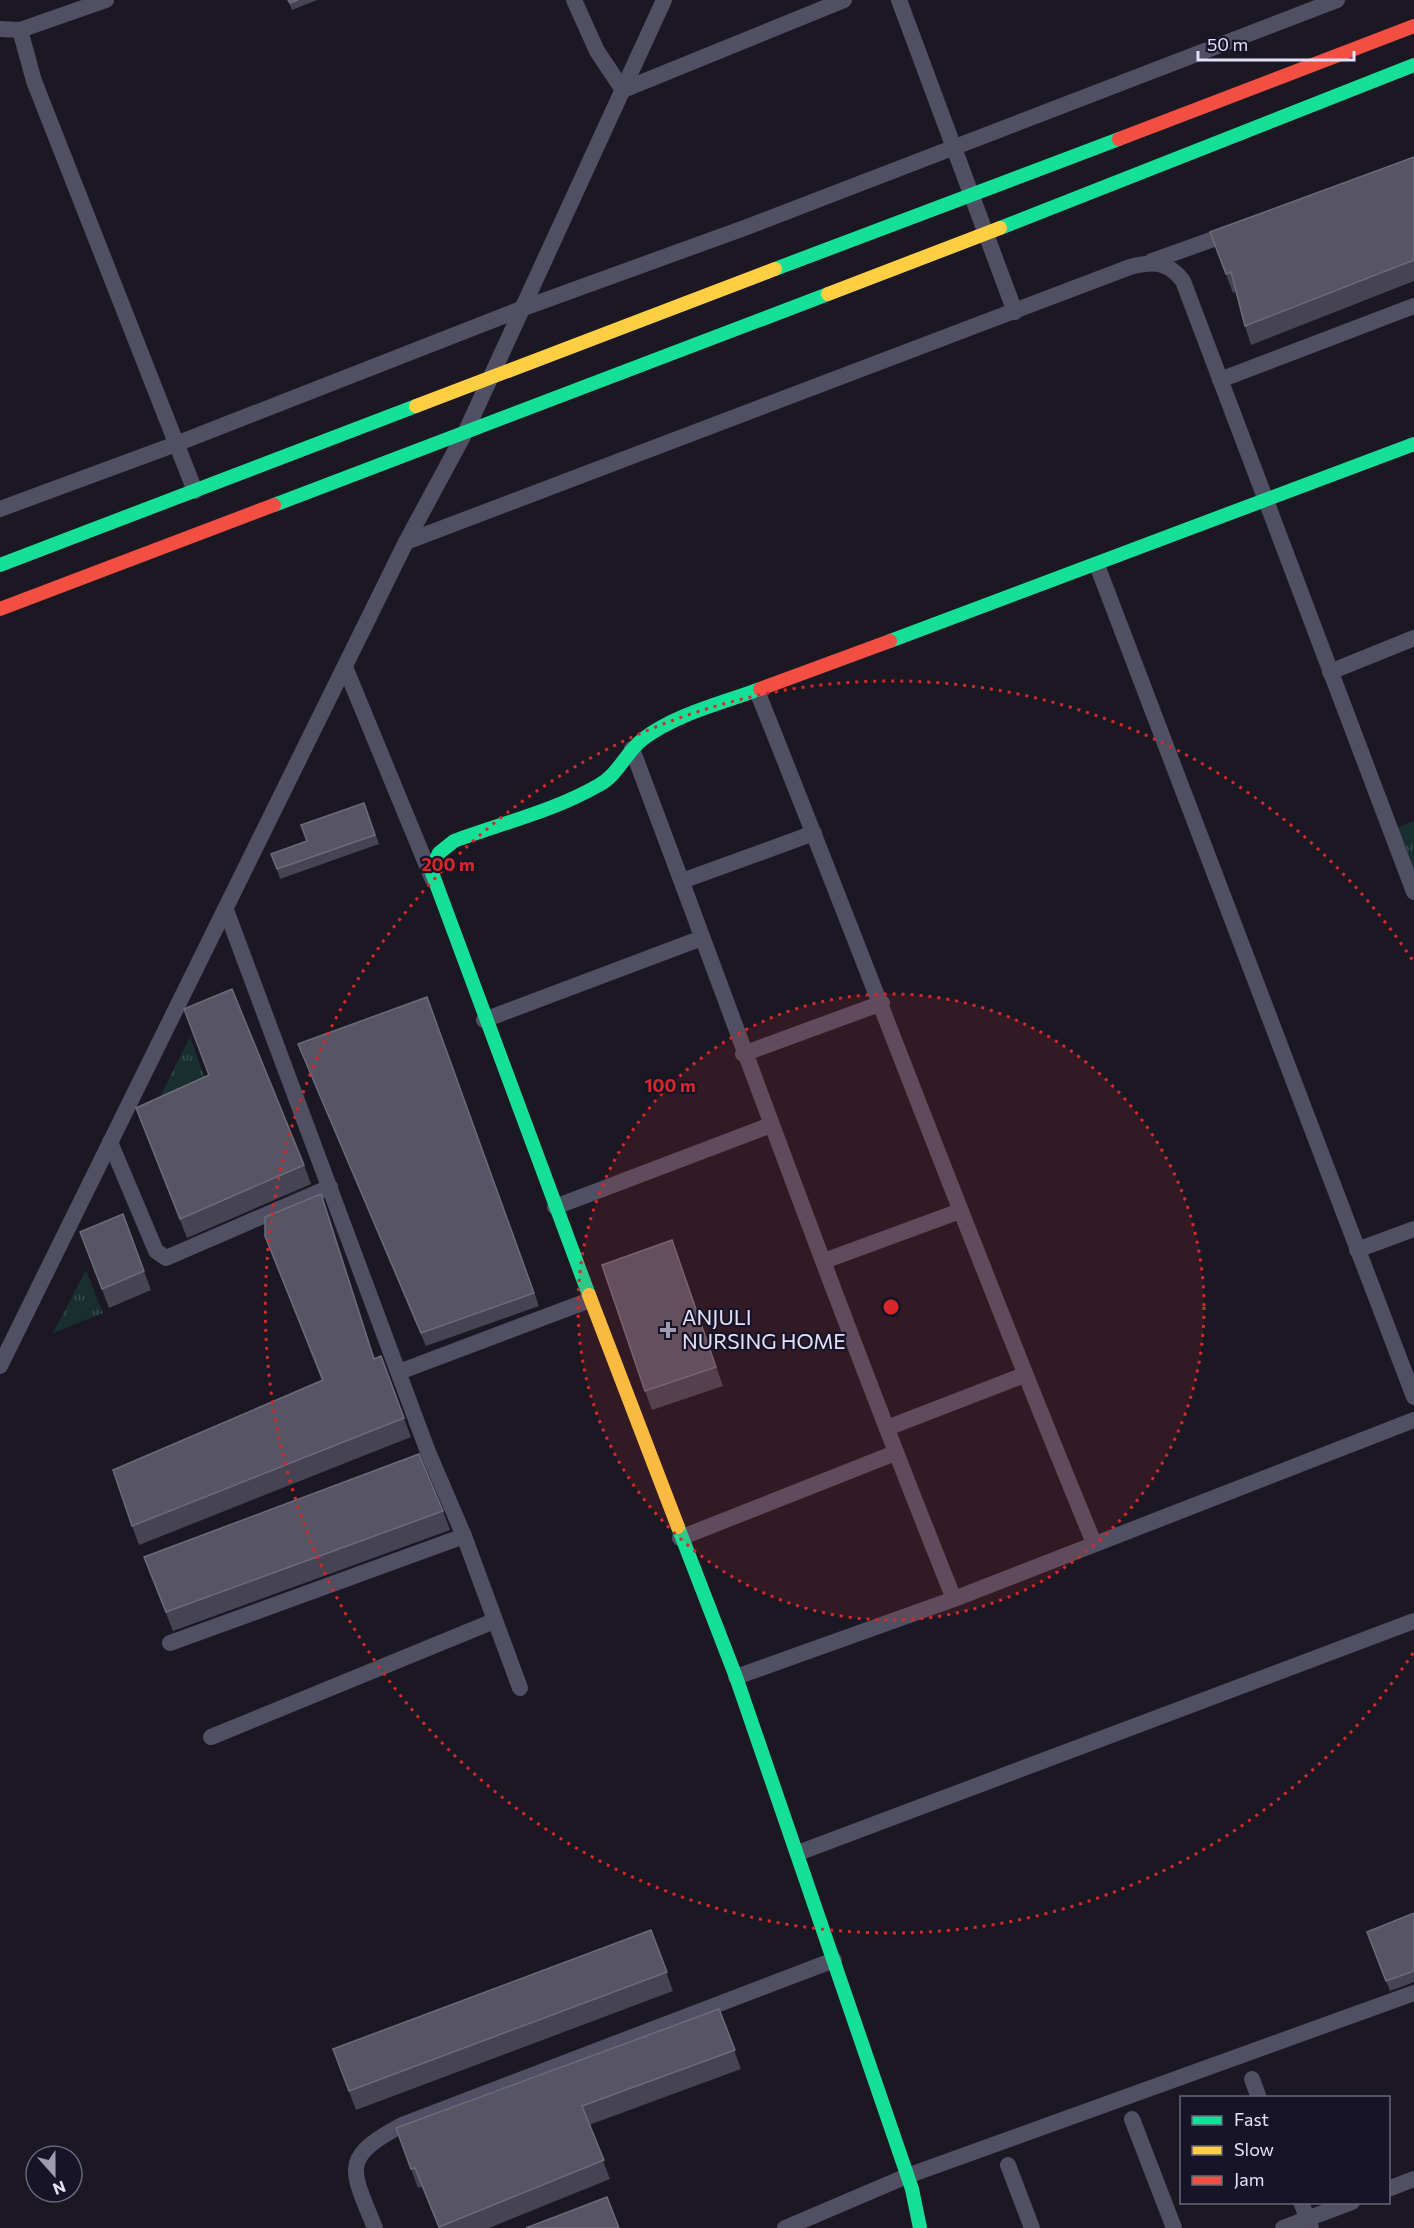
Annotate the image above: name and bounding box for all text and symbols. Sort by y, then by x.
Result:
scale bar [1198,24,1354,62]
text: 50 m [1207,33,1248,55]
text: 200 m [421,853,475,875]
text: 100 m [644,1074,696,1096]
centre of rings [881,1297,901,1317]
place label: ANJULI NURSING HOME [682,1304,846,1353]
marker: ANJULI NURSING HOME [659,1321,677,1339]
legend [1180,2096,1390,2204]
text: Fast [1234,2108,1269,2130]
text: Slow [1234,2138,1274,2160]
north arrow [24,2144,84,2204]
text: Jam [1234,2168,1264,2190]
text: N [51,2177,69,2199]

